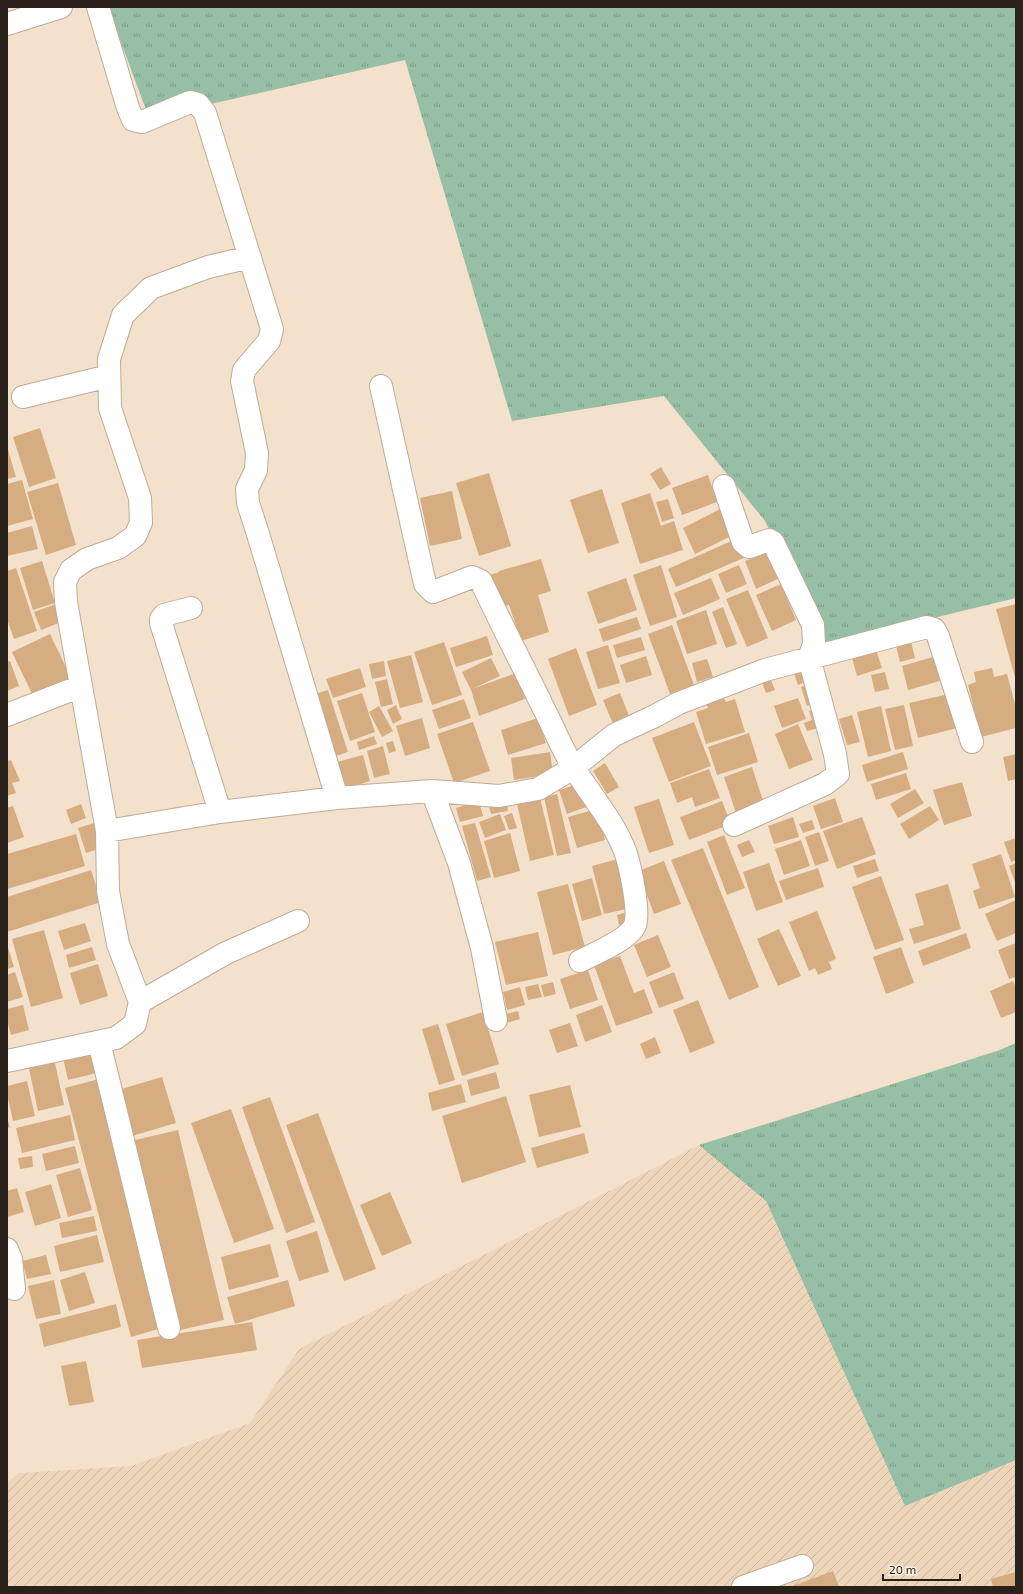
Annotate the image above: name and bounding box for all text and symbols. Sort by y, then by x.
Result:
scale bar [883,1556,960,1582]
text: 20 m [889,1562,916,1576]

